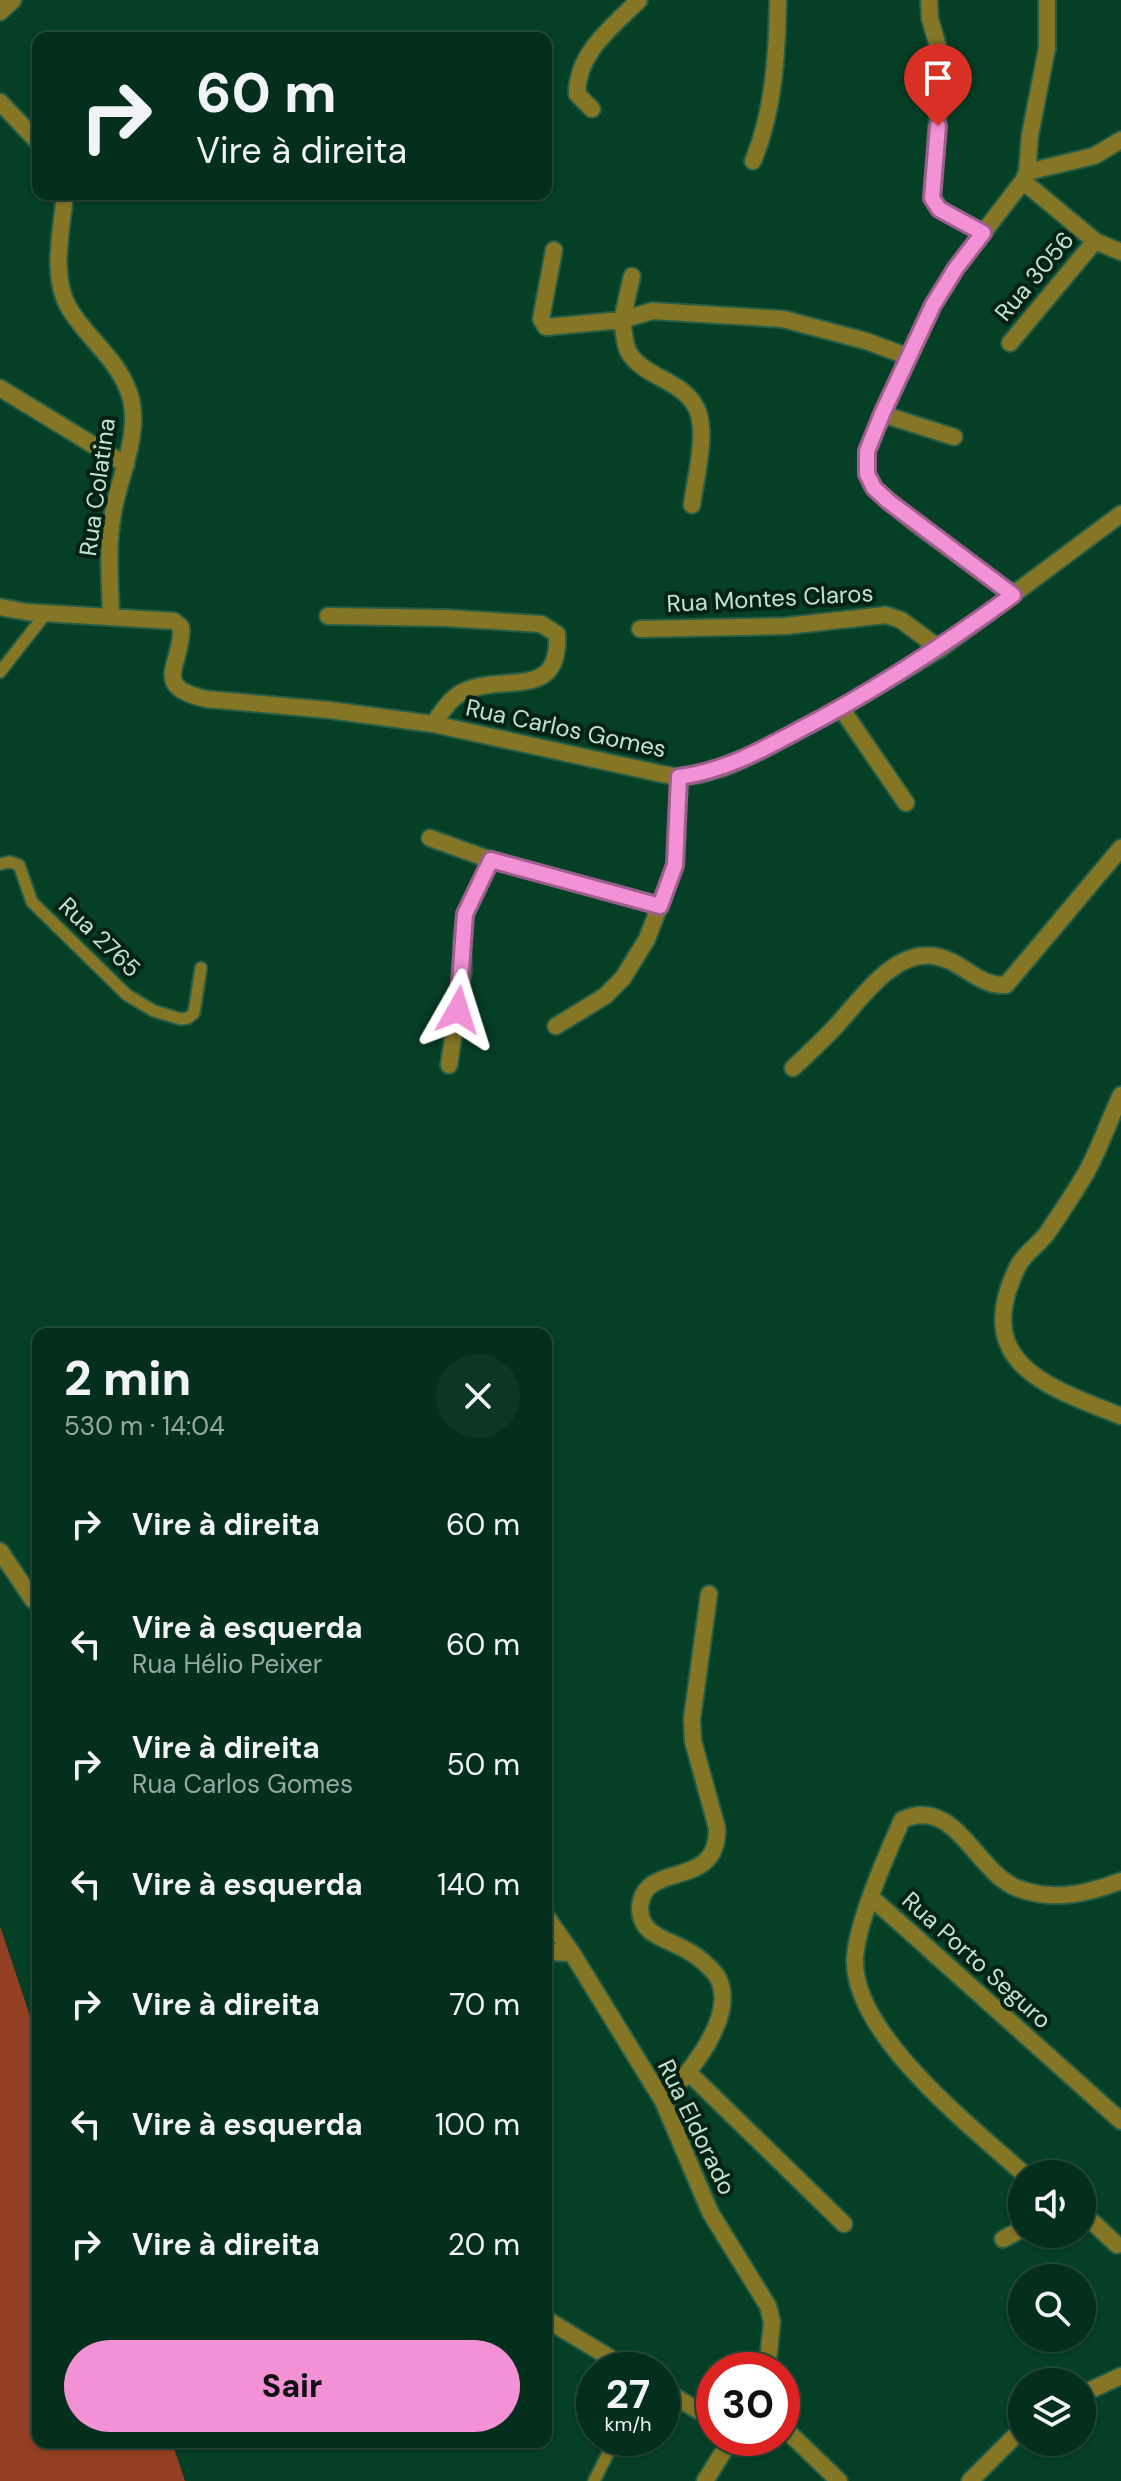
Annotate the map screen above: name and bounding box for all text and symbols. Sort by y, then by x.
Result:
pin [904,44,972,126]
text: 60 m [196,56,337,129]
icon: arrive [916,56,960,100]
icon: right [64,64,168,168]
text: Vire à direita [196,127,407,174]
street label: Rua 3056 [987,225,1081,327]
street label: Rua Colatina [72,416,122,558]
street label: Rua Montes Claros [666,577,874,619]
street label: Rua Carlos Gomes [463,692,669,764]
street label: Rua 2765 [52,890,148,984]
position arrow [416,968,500,1052]
text: 2 min [64,1347,191,1410]
button: close [436,1354,520,1438]
text: 530 m · 14:04 [64,1409,225,1443]
icon: right [64,1502,108,1546]
text: Vire à direita [132,1505,320,1544]
text: 60 m [446,1505,520,1544]
text: Vire à esquerda [132,1608,363,1647]
icon: left [64,1622,108,1666]
text: 60 m [446,1625,520,1664]
text: Rua Hélio Peixer [132,1647,322,1681]
text: Vire à direita [132,1728,320,1767]
icon: right [64,1742,108,1786]
text: 50 m [446,1745,520,1784]
text: Rua Carlos Gomes [132,1767,353,1801]
icon: left [64,1862,108,1906]
text: Vire à esquerda [132,1865,363,1904]
text: 140 m [437,1865,520,1904]
street label: Rua Porto Seguro [896,1885,1058,2035]
icon: right [64,1982,108,2026]
text: Vire à direita [132,1985,320,2024]
text: 70 m [449,1985,520,2024]
street label: Rua Eldorado [651,2054,743,2200]
icon: left [64,2102,108,2146]
text: Vire à esquerda [132,2105,363,2144]
text: 100 m [435,2105,520,2144]
map controls [1008,2160,1096,2456]
button: sound [1008,2160,1096,2248]
icon: right [64,2222,108,2266]
text: Vire à direita [132,2225,320,2264]
text: 20 m [448,2225,520,2264]
button: search [1008,2264,1096,2352]
button: Sair [64,2340,520,2432]
speed limit sign: 30 [696,2352,800,2456]
text: 27 [606,2368,650,2420]
button: layers [1008,2368,1096,2456]
text: km/h [604,2411,652,2437]

